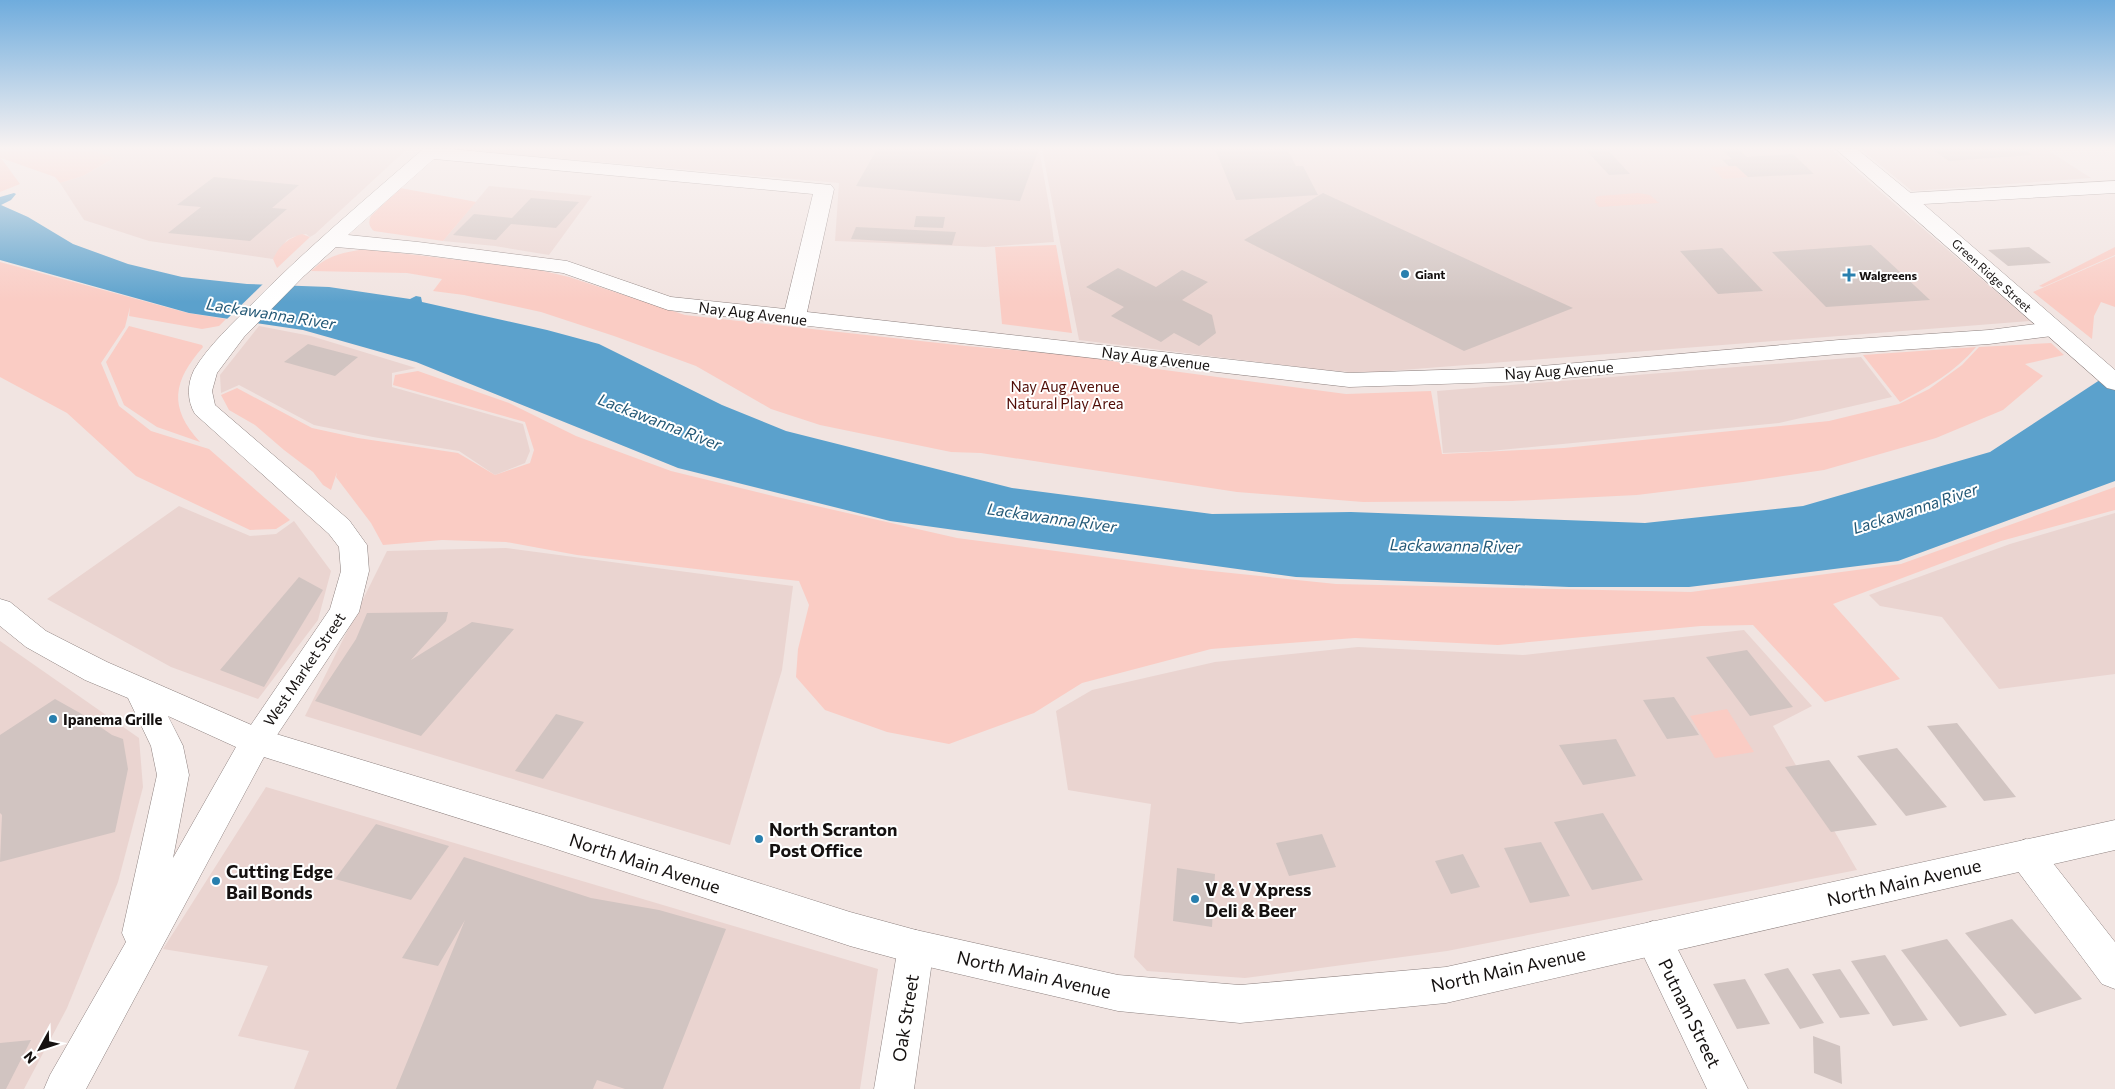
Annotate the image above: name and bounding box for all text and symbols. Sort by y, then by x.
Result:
street label: Green Ridge Street [1949,236,2035,314]
place label: Giant [1415,267,1445,281]
marker: Giant [1399,268,1411,280]
place label: Walgreens [1859,268,1917,282]
marker: Walgreens [1843,269,1855,281]
water label: Lackawanna River [205,293,338,333]
street label: Nay Aug Avenue [698,297,808,329]
street label: Nay Aug Avenue [1101,342,1211,374]
street label: Nay Aug Avenue [1504,357,1614,383]
park label: Nay Aug Avenue Natural Play Area [1006,377,1124,412]
water label: Lackawanna River [596,389,725,453]
water label: Lackawanna River [1850,479,1981,537]
water label: Lackawanna River [986,499,1119,536]
water label: Lackawanna River [1390,534,1521,556]
street label: West Market Street [259,609,349,729]
place label: Ipanema Grille [63,710,162,728]
marker: Ipanema Grille [47,713,59,725]
place label: North Scranton Post Office [769,818,898,861]
street label: North Main Avenue [567,828,723,898]
marker: North Scranton Post Office [753,833,765,845]
street label: North Main Avenue [1825,854,1983,910]
place label: Cutting Edge Bail Bonds [226,860,333,903]
marker: Cutting Edge Bail Bonds [210,875,222,887]
place label: V & V Xpress Deli & Beer [1205,878,1311,921]
marker: V & V Xpress Deli & Beer [1189,893,1201,905]
street label: North Main Avenue [1429,942,1587,996]
street label: North Main Avenue [955,946,1113,1002]
street label: Putnam Street [1654,955,1726,1071]
street label: Oak Street [887,973,923,1063]
north arrow [15,1024,65,1074]
text: N [20,1048,40,1067]

